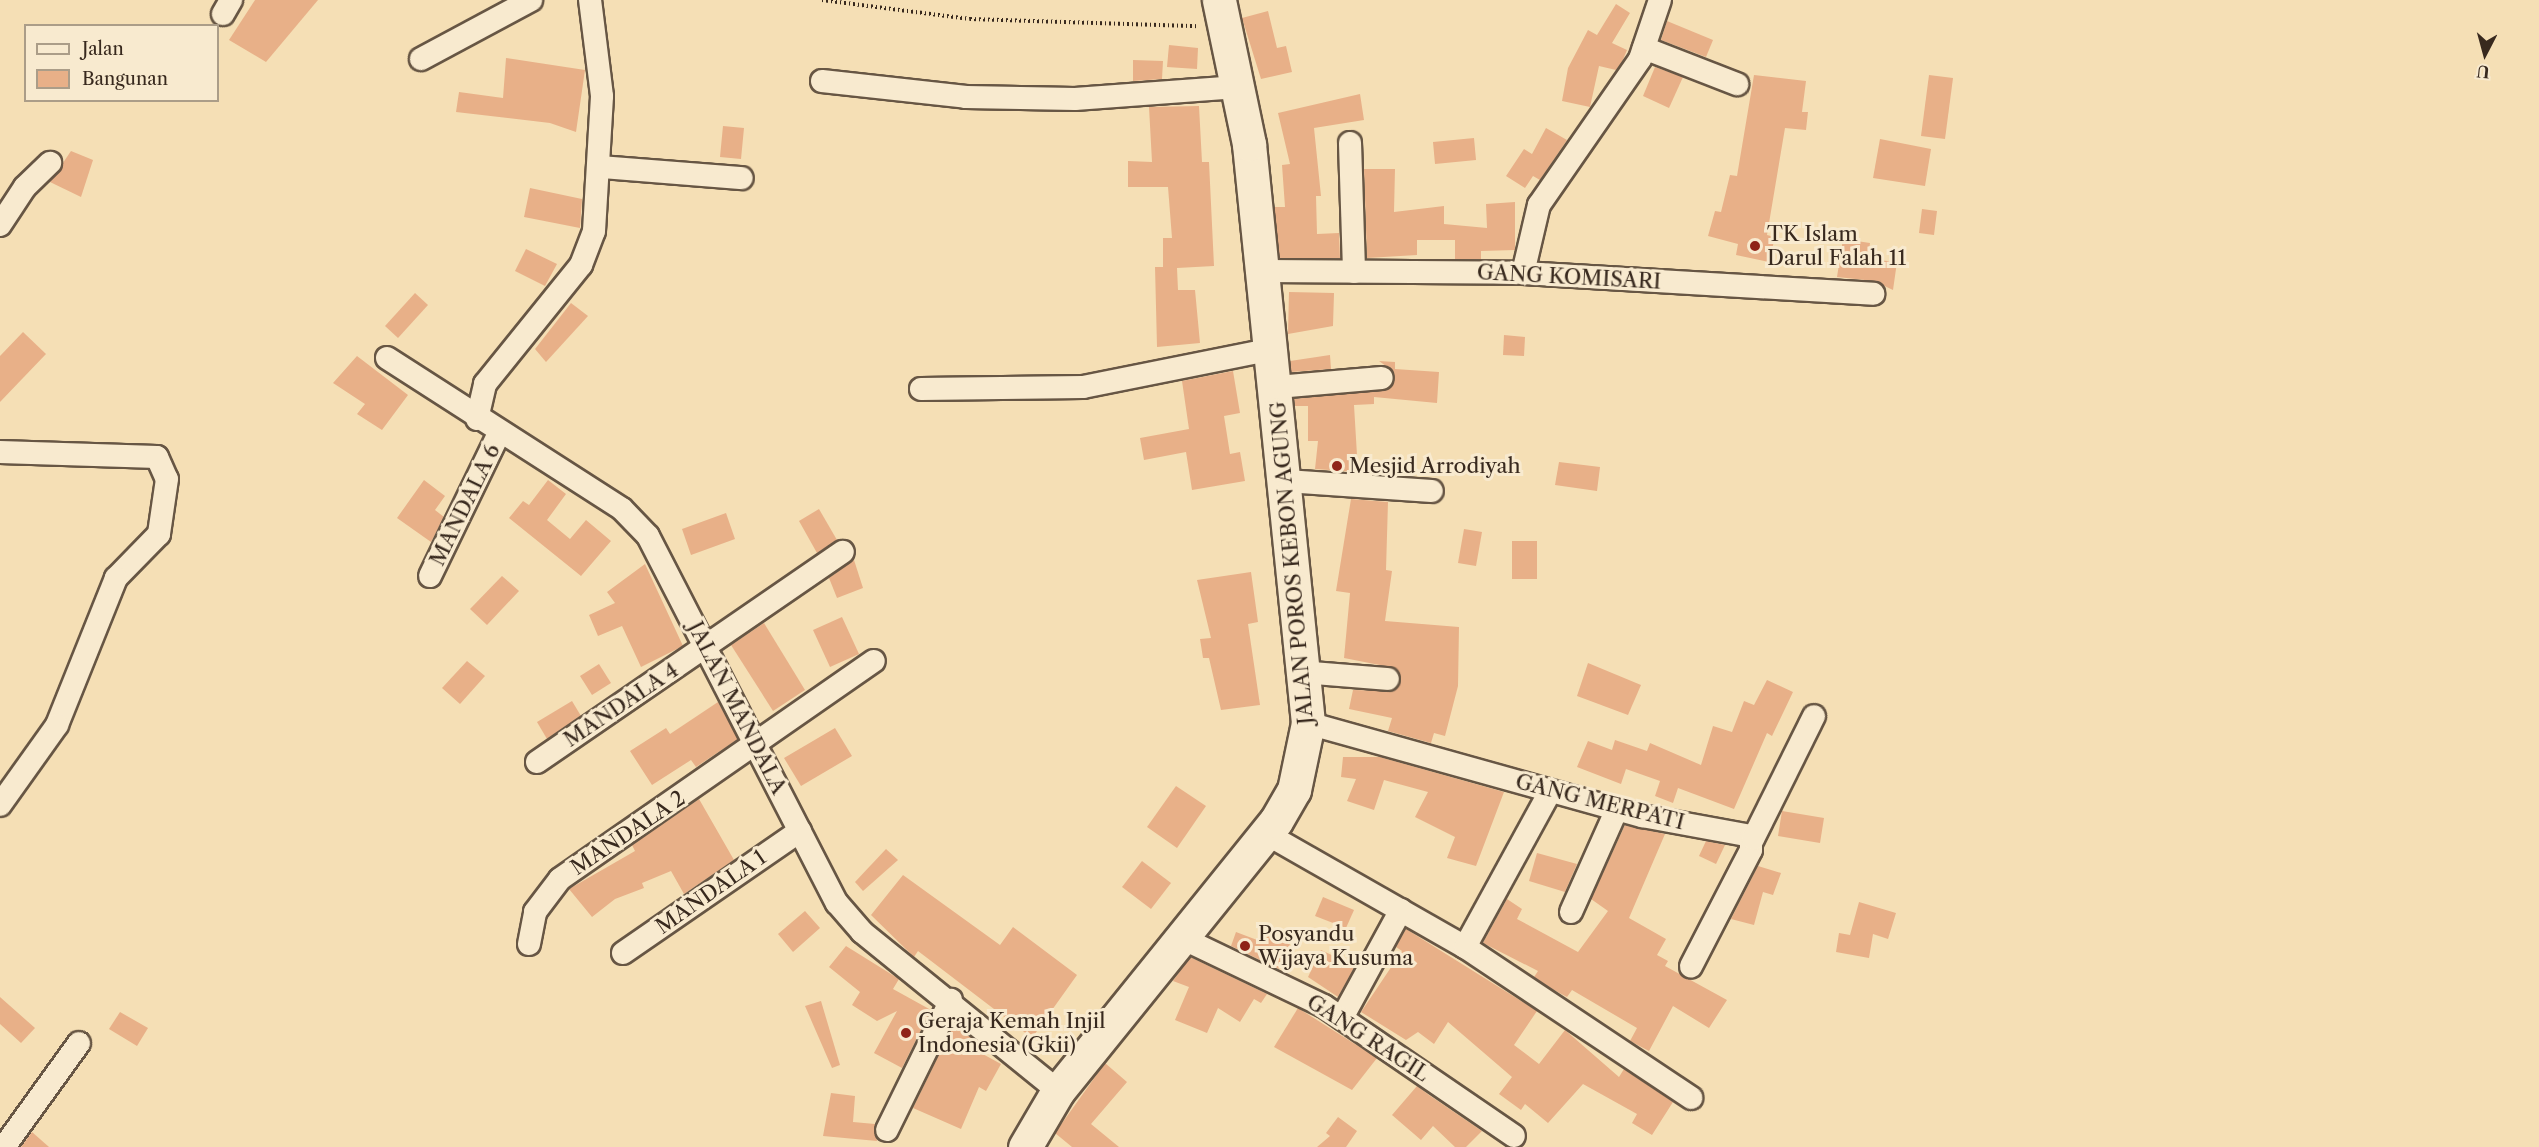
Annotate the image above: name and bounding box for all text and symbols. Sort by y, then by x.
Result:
legend [24,24,219,102]
north arrow [2455,24,2515,84]
text: Jalan [82,38,124,60]
text: U [2476,61,2491,83]
text: Bangunan [82,68,168,90]
place label: TK Islam Darul Falah 11 [1767,221,1906,271]
marker: TK Islam Darul Falah 11 [1748,239,1762,253]
street label: GANG KOMISARI [1476,260,1662,294]
street label: JALAN POROS KEBON AGUNG [1265,400,1319,726]
street label: MANDALA 6 [424,440,506,570]
place label: Mesjid Arrodiyah [1349,453,1522,479]
marker: Mesjid Arrodiyah [1330,459,1344,473]
street label: JALAN MANDALA [682,617,792,799]
street label: MANDALA 4 [559,657,683,753]
street label: GANG MERPATI [1513,769,1687,835]
street label: MANDALA 2 [566,785,690,881]
street label: MANDALA 1 [651,844,771,940]
place label: Posyandu Wijaya Kusuma [1258,921,1414,971]
marker: Posyandu Wijaya Kusuma [1236,937,1254,955]
street label: GANG RAGIL [1302,989,1434,1087]
place label: Geraja Kemah Injil Indonesia (Gkii) [918,1008,1106,1058]
marker: Geraja Kemah Injil Indonesia (Gkii) [899,1026,913,1040]

